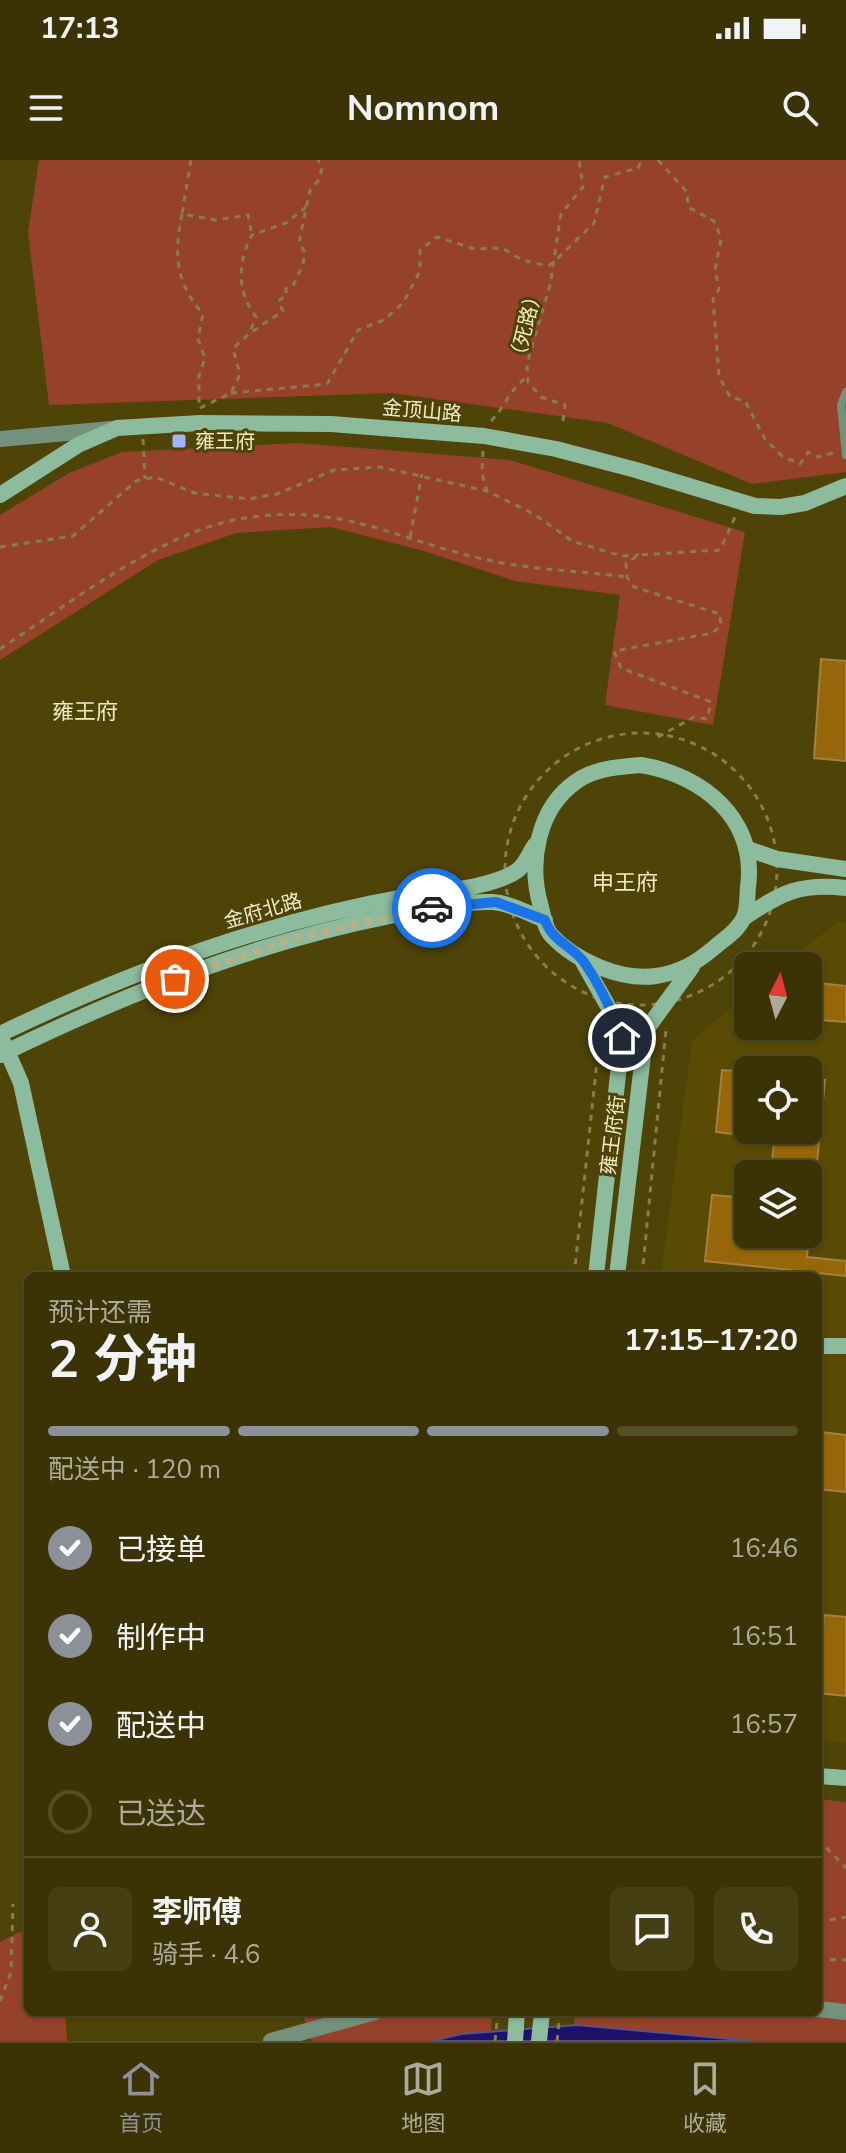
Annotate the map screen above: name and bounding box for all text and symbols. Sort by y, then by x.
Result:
text: 17:13 [40,8,119,49]
text: Nomnom [347,84,499,133]
icon: menu [24,86,68,130]
icon: search [778,86,822,130]
street label: （死路） [503,284,549,368]
street label: 金顶山路 [381,394,463,428]
place label: 雍王府 [195,428,255,455]
marker: 雍王府 [170,432,188,450]
district label: 雍王府 [52,697,118,727]
courier [392,868,472,948]
district label: 申王府 [592,868,658,898]
icon: car [410,886,454,930]
street label: 金府北路 [221,887,305,935]
pin [141,945,209,1013]
north arrow [734,952,822,1040]
map controls [734,952,822,1248]
icon: bag [153,957,197,1001]
pin [588,1004,656,1072]
icon: home [600,1016,644,1060]
button: locate [734,1056,822,1144]
street label: 雍王府街 [595,1094,631,1176]
button: layers [734,1160,822,1248]
text: 预计还需 [48,1295,152,1330]
text: 17:15–17:20 [624,1320,798,1361]
text: 2 分钟 [48,1324,197,1395]
text: 配送中 · 120 m [48,1452,221,1487]
icon: check [48,1526,92,1570]
text: 已接单 [116,1530,206,1571]
text: 16:46 [730,1531,798,1566]
icon: check [48,1614,92,1658]
text: 制作中 [116,1618,206,1659]
text: 16:51 [730,1619,798,1654]
icon: check [48,1702,92,1746]
text: 配送中 [116,1706,206,1747]
text: 16:57 [730,1707,798,1742]
text: 已送达 [116,1794,206,1835]
button: person [48,1887,132,1971]
button: chat [610,1887,694,1971]
button: phone [714,1887,798,1971]
text: 李师傅 [152,1892,242,1933]
text: 骑手 · 4.6 [152,1937,260,1972]
tab: 首页 [119,2057,163,2139]
tab: 地图 [401,2057,445,2139]
tab: 收藏 [683,2057,727,2139]

